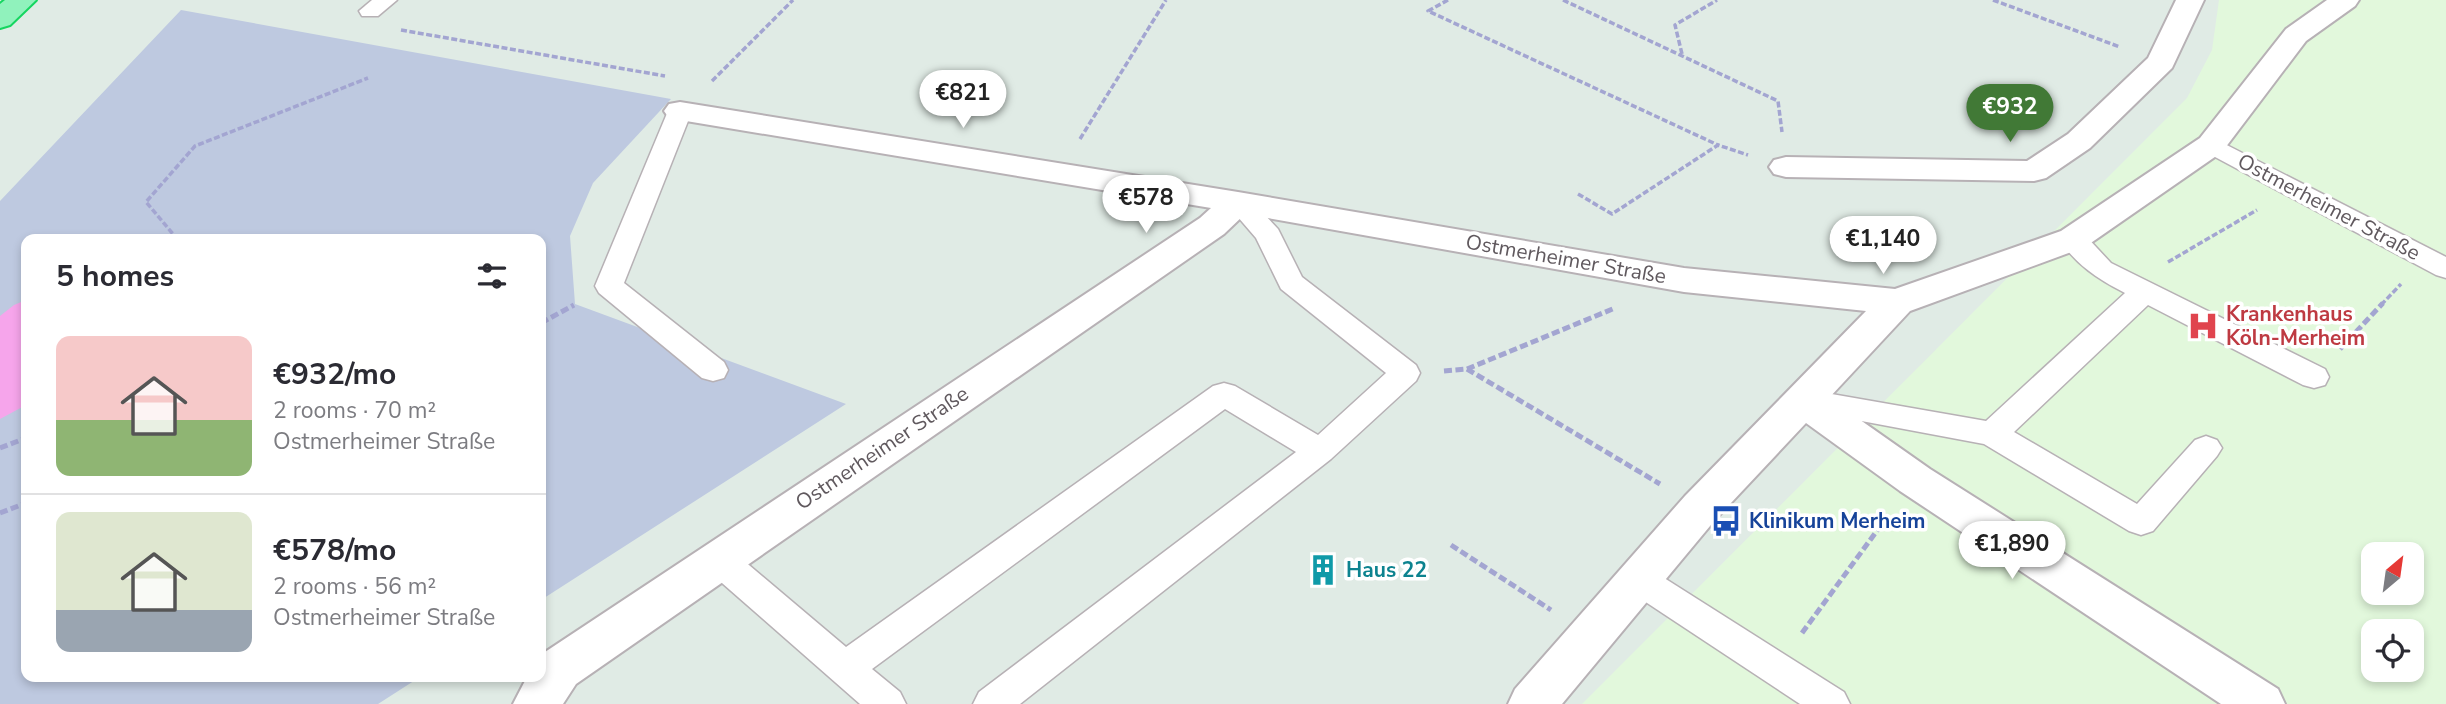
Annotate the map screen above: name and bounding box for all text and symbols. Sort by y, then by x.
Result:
pin: €821 [922,71,1004,130]
text: €821 [935,77,991,108]
pin: €932 [1969,85,2051,144]
text: €932 [1982,91,2038,122]
street label: Ostmerheimer Straße [2233,147,2425,267]
pin: €578 [1105,176,1187,235]
text: €578 [1118,182,1174,213]
pin: €1,140 [1826,216,1940,276]
text: €1,140 [1846,223,1920,254]
street label: Ostmerheimer Straße [1464,228,1668,290]
text: 5 homes [56,256,174,297]
icon: filters [473,257,511,295]
place label: Krankenhaus Köln-Merheim [2226,300,2365,352]
hospital icon: Krankenhaus Köln-Merheim [2186,309,2220,343]
text: €932/mo [273,354,396,395]
icon: home [112,364,196,448]
street label: Ostmerheimer Straße [790,380,974,516]
text: 2 rooms · 70 m² [273,395,436,426]
text: Ostmerheimer Straße [273,426,495,457]
bus stop icon: Klinikum Merheim [1709,504,1743,538]
place label: Klinikum Merheim [1749,507,1925,535]
pin: €1,890 [1955,522,2069,581]
text: €1,890 [1975,528,2049,559]
text: €578/mo [273,530,396,571]
icon: home [112,540,196,624]
north arrow [2361,542,2424,606]
map controls [2361,542,2424,682]
building icon: Haus 22 [1306,553,1340,587]
place label: Haus 22 [1346,556,1427,584]
text: 2 rooms · 56 m² [273,571,436,602]
text: Ostmerheimer Straße [273,602,495,633]
button: locate [2361,619,2424,682]

